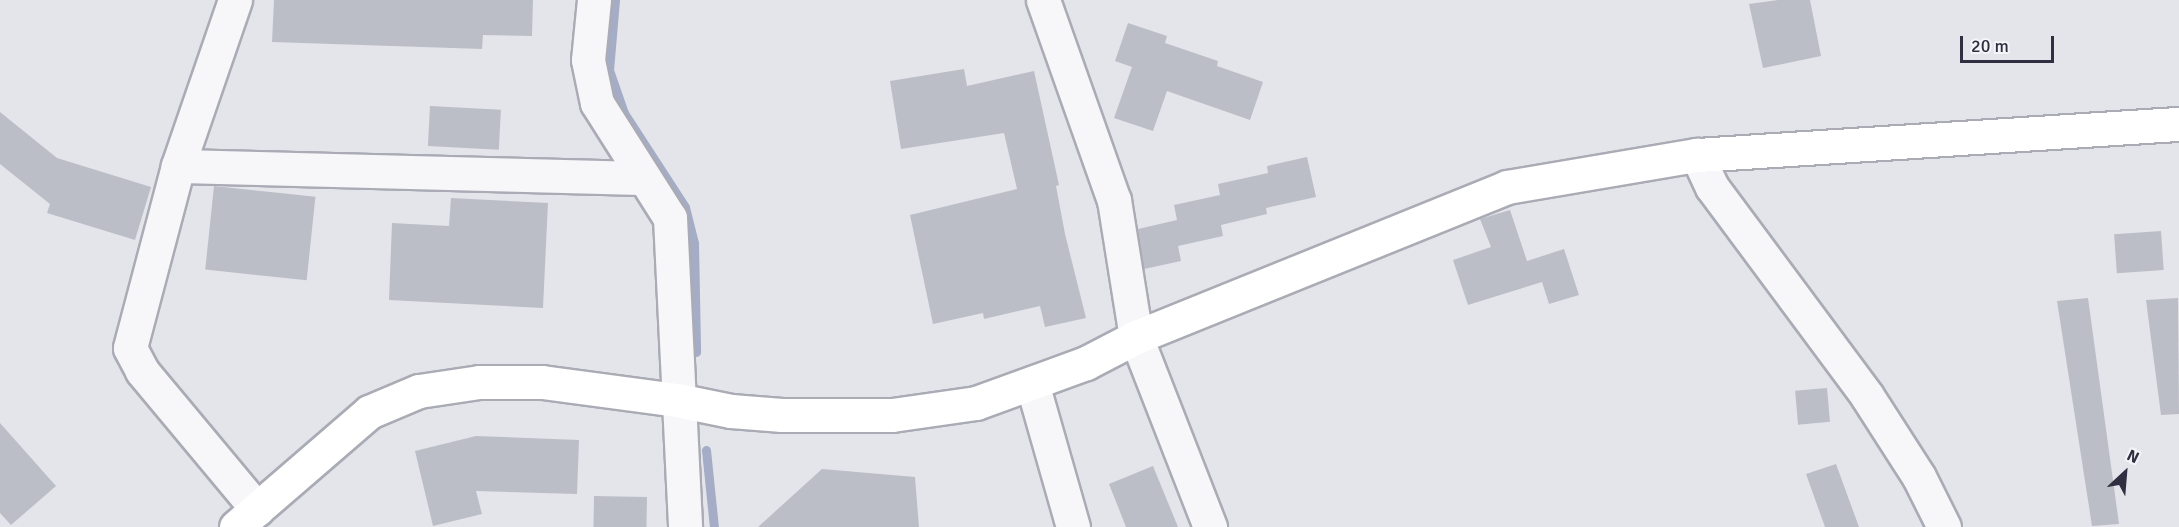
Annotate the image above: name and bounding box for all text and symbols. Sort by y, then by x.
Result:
scale bar [1963,24,2058,62]
text: 20 m [1971,35,2009,57]
north arrow [2095,443,2155,503]
text: N [2123,445,2142,468]

